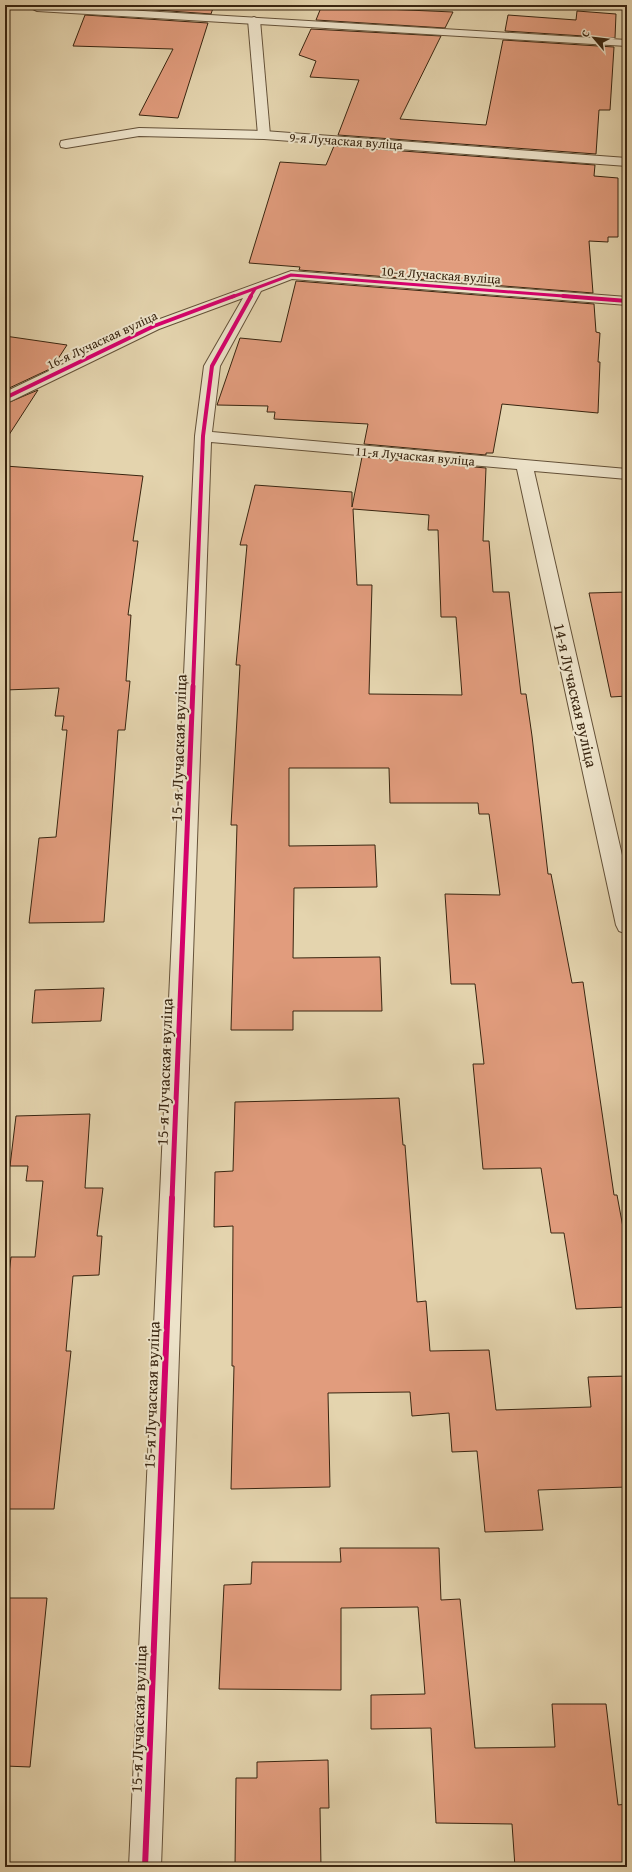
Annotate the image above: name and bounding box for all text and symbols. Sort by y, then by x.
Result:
north arrow [574,18,614,58]
text: С [577,27,594,40]
street label: 9-я Лучаская вуліца [289,128,404,155]
street label: 10-я Лучаская вуліца [380,261,502,289]
street label: 16-я Лучаская вуліца [44,306,161,374]
street label: 11-я Лучаская вуліца [354,441,476,471]
street label: 14-я Лучаская вуліца [548,620,604,770]
street label: 15-я Лучаская вуліца [163,673,193,822]
street label: 15-я Лучаская вуліца [149,997,179,1146]
street label: 15-я Лучаская вуліца [136,1320,166,1469]
street label: 15-я Лучаская вуліца [123,1644,153,1793]

